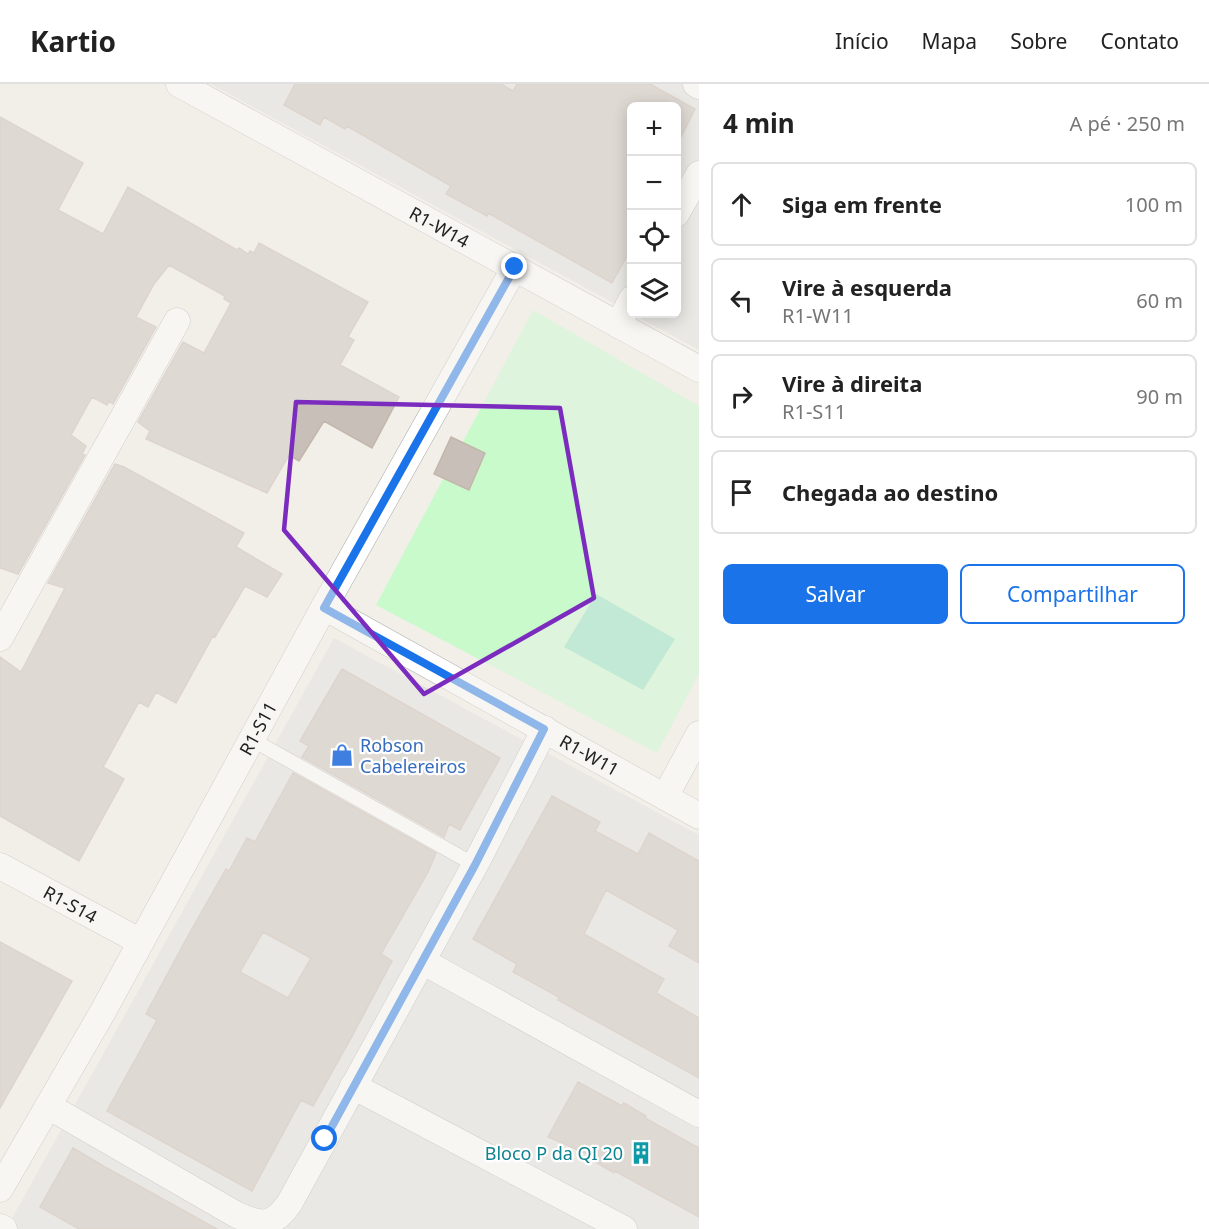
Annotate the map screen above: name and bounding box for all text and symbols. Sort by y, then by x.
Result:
text: Kartio [30,22,116,60]
text: Início [835,27,889,55]
text: Mapa [922,27,977,55]
text: Sobre [1010,27,1067,55]
text: Contato [1100,27,1179,55]
map controls [627,102,681,318]
button: + [627,102,681,156]
text: 4 min [723,105,795,141]
text: A pé · 250 m [1069,110,1185,137]
button: − [627,156,681,210]
icon: ahead [725,188,758,221]
text: Siga em frente [782,189,942,219]
text: 100 m [1125,191,1183,218]
street label: R1-W14 [405,201,474,253]
button: locate [627,210,681,264]
route end [501,253,527,279]
button: layers [627,264,681,318]
text: Vire à esquerda [782,272,952,302]
icon: left [725,284,758,317]
text: 60 m [1136,287,1183,314]
text: R1-W11 [782,302,854,329]
text: Vire à direita [782,368,922,398]
icon: right [725,380,758,413]
text: 90 m [1136,383,1183,410]
text: R1-S11 [782,398,846,425]
icon: arrive [725,476,758,509]
text: Chegada ao destino [782,477,998,507]
button: Salvar [723,564,948,624]
button: Compartilhar [960,564,1185,624]
street label: R1-S11 [233,697,282,759]
street label: R1-W11 [555,729,624,781]
place label: Robson Cabelereiros [360,733,466,778]
shop icon: Robson Cabelereiros [329,742,355,768]
street label: R1-S14 [39,880,102,928]
route start [311,1125,337,1151]
building icon: Bloco P da QI 20 [628,1140,654,1166]
place label: Bloco P da QI 20 [485,1141,623,1165]

